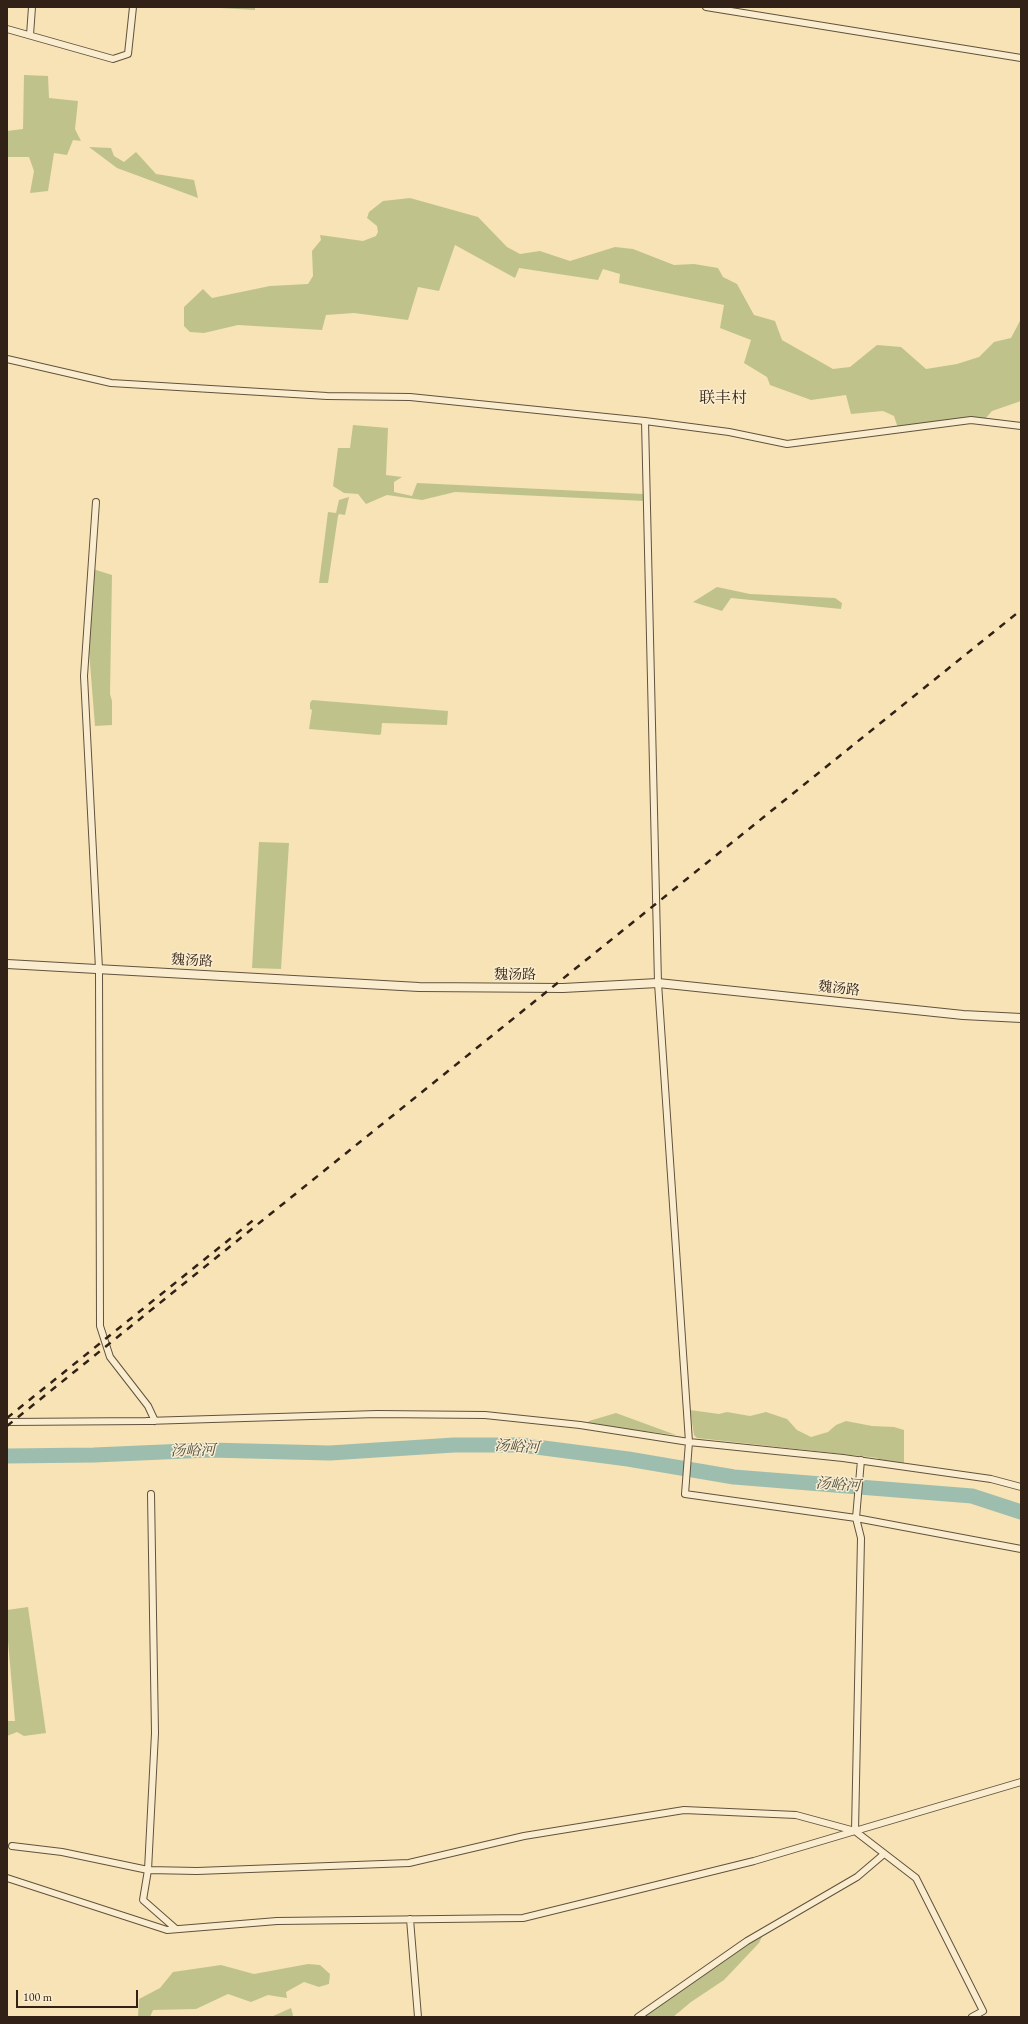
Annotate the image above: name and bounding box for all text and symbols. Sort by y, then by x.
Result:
district label: 联丰村 [699,389,747,409]
street label: 魏汤路 [171,952,213,970]
street label: 魏汤路 [494,967,536,983]
street label: 魏汤路 [817,978,861,1000]
water label: 汤峪河 [494,1437,540,1457]
water label: 汤峪河 [170,1442,216,1460]
water label: 汤峪河 [815,1474,861,1496]
scale bar [18,1982,140,2008]
text: 100 m [23,1989,52,2005]

